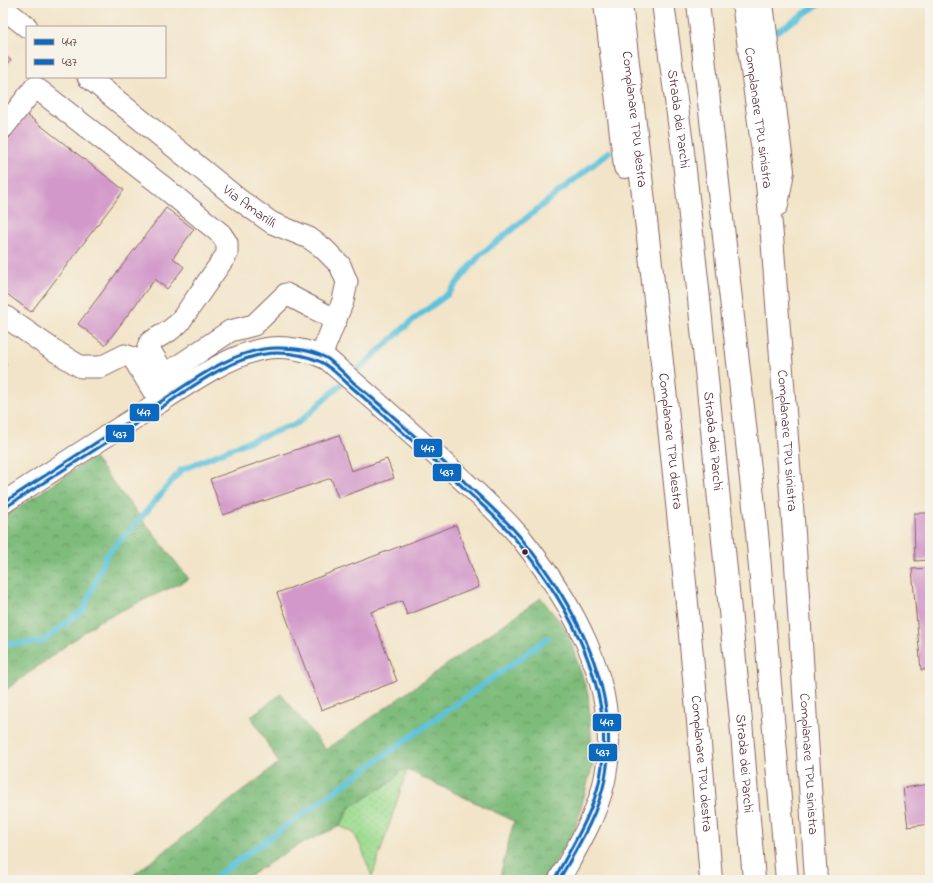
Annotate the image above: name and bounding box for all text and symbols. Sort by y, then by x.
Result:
legend [26,26,166,78]
text: 447 [62,34,77,52]
street label: Complanare TPU sinistra [739,46,778,189]
street label: Complanare TPU destra [616,50,653,189]
text: 437 [62,54,77,72]
street label: Strada dei Parchi [662,68,695,169]
street label: Via Amarilli [217,179,279,234]
street label: Complanare TPU sinistra [771,369,803,512]
street label: Complanare TPU destra [653,372,688,510]
street label: Strada dei Parchi [698,391,729,492]
line badge: 447 [129,403,160,422]
text: 447 [136,405,151,421]
line badge: 437 [105,424,135,443]
text: 437 [112,427,127,443]
line badge: 447 [413,438,443,458]
text: 447 [420,441,435,457]
line badge: 437 [432,463,462,482]
text: 437 [439,465,454,481]
unlabelled marker [520,547,530,557]
street label: Complanare TPU sinistra [794,692,824,835]
street label: Complanare TPU destra [685,694,718,833]
line badge: 447 [592,713,622,732]
street label: Strada dei Parchi [730,713,759,814]
text: 447 [599,715,614,731]
line badge: 437 [588,743,618,762]
text: 437 [595,745,610,761]

